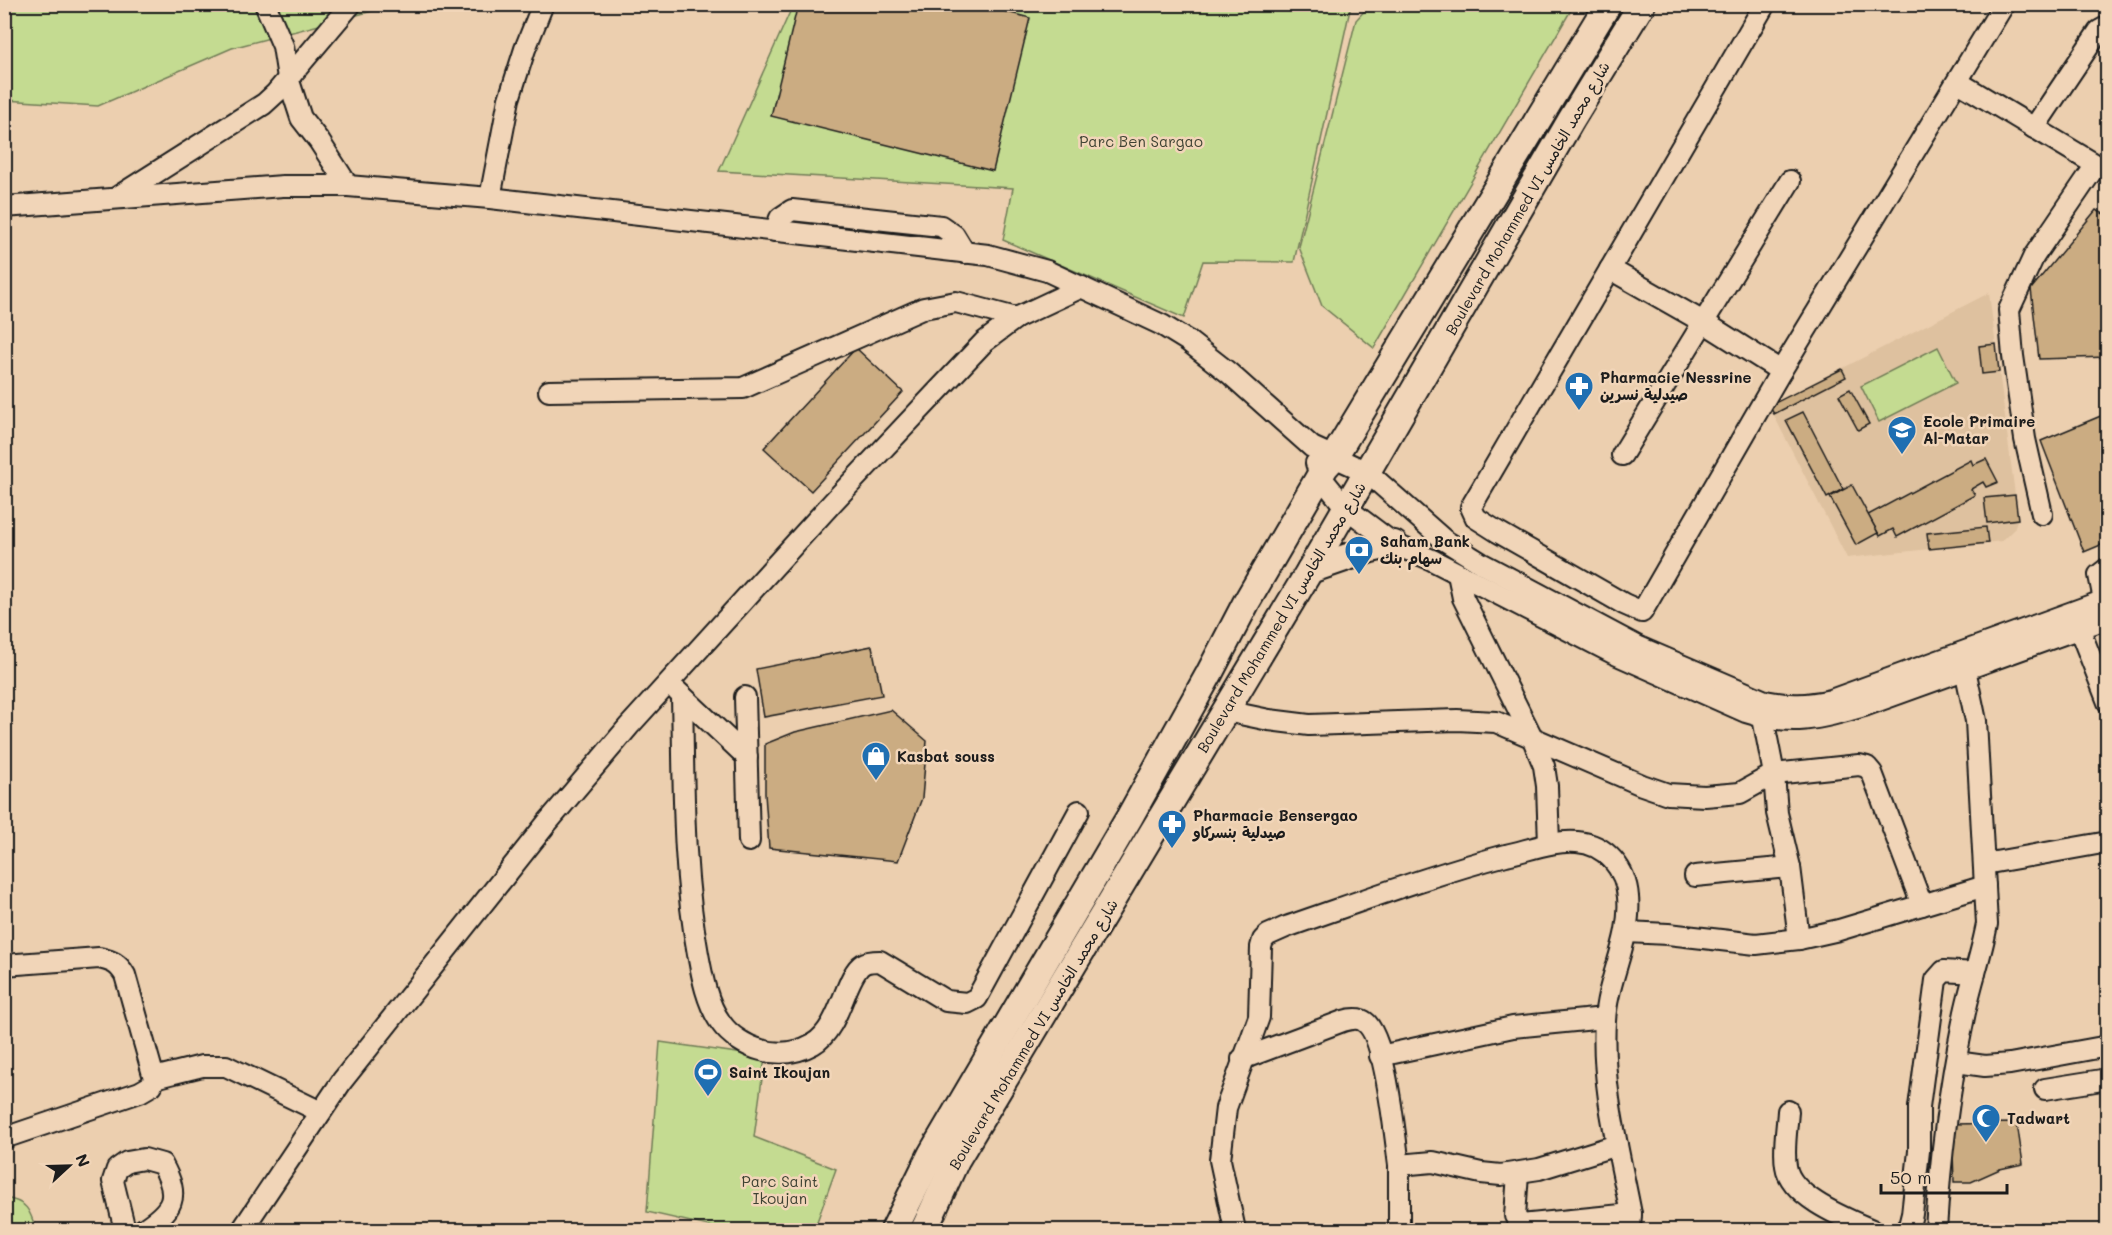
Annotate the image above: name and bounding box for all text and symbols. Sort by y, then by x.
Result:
street label: Boulevard Mohammed VI شارع محمد الخامس [1440,58,1615,339]
park label: Parc Ben Sargao [1079,131,1203,151]
place label: Pharmacie Nessrine صيدلية نسرين [1600,367,1751,404]
pharmacy icon: Pharmacie Nessrine صيدلية نسرين [1563,370,1595,412]
place label: Ecole Primaire Al-Matar [1923,411,2035,448]
school or university icon: Ecole Primaire Al-Matar [1886,414,1918,456]
street label: Boulevard Mohammed VI شارع محمد الخامس [1192,478,1371,756]
place label: Saham Bank سهام بنك [1380,531,1470,570]
bank icon: Saham Bank سهام بنك [1343,534,1375,576]
shop icon: Kasbat souss [860,740,892,782]
place label: Kasbat souss [897,746,995,766]
place label: Pharmacie Bensergao صيدلية بنسركاو [1192,805,1358,842]
pharmacy icon: Pharmacie Bensergao صيدلية بنسركاو [1156,808,1188,850]
street label: Boulevard Mohammed VI شارع محمد الخامس [944,895,1123,1173]
sports icon: Saint Ikoujan [692,1056,724,1098]
place label: Saint Ikoujan [729,1062,830,1082]
mosque icon: Tadwart [1970,1102,2002,1144]
place label: Tadwart [2007,1108,2070,1128]
north arrow [39,1136,99,1196]
text: N [71,1151,95,1170]
scale bar [1881,1157,2007,1195]
text: 50 m [1890,1165,1932,1189]
park label: Parc Saint Ikoujan [742,1171,818,1208]

